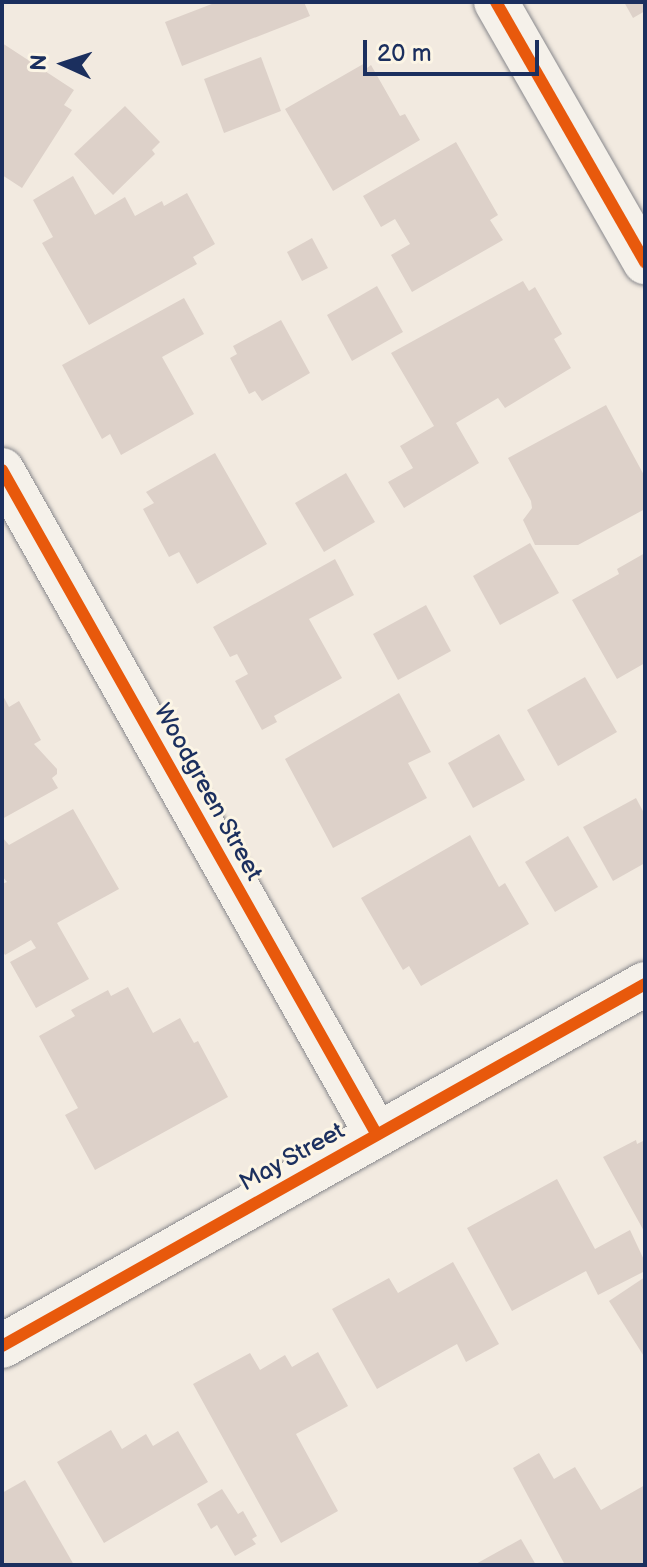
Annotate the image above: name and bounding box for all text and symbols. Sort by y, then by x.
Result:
north arrow [24,24,104,104]
scale bar [367,24,543,74]
text: 20 m [377,39,432,68]
text: N [26,54,53,72]
street label: Woodgreen Street [147,698,269,886]
street label: May Street [234,1116,350,1198]

